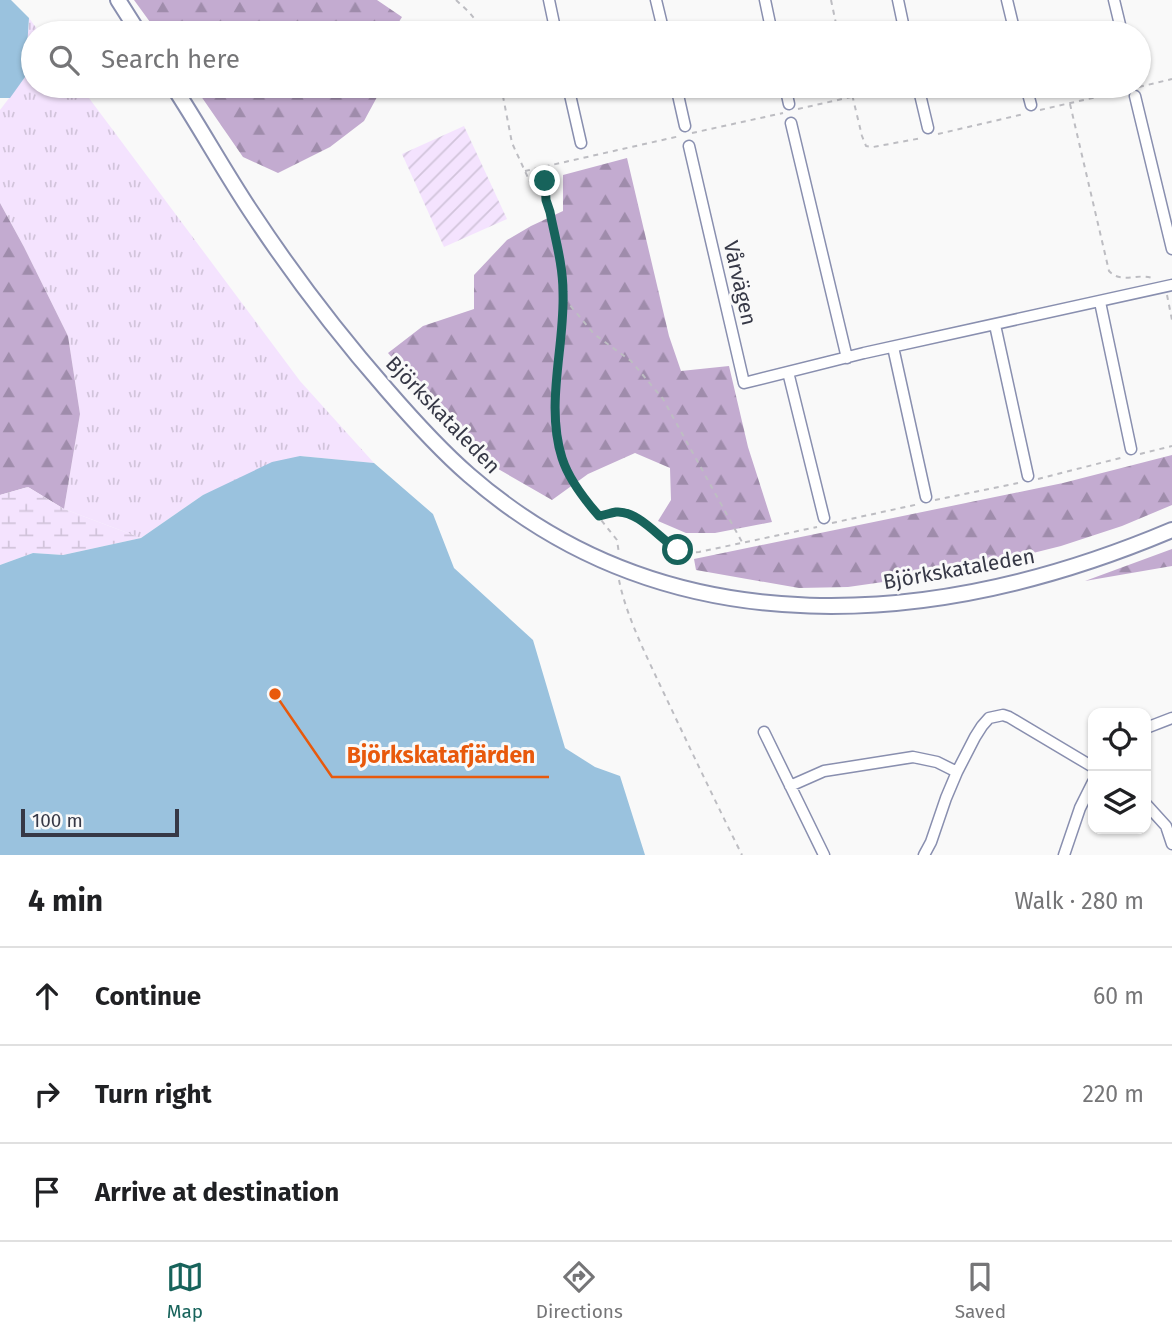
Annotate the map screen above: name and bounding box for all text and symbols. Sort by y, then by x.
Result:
search box [21,21,1151,98]
icon: search [45,41,83,79]
text: Search here [101,44,240,75]
route end [529,165,560,196]
street label: Vårvägen [718,238,762,328]
street label: Björkskataleden [380,351,506,479]
route start [662,534,693,565]
street label: Björkskataleden [881,543,1037,595]
map controls [1088,708,1151,834]
button: locate [1088,708,1151,771]
callout: Björkskatafjärden [332,733,549,777]
text: Björkskatafjärden [347,741,535,769]
button: layers [1088,771,1151,834]
scale bar [21,806,178,838]
text: 100 m [32,809,83,832]
text: 4 min [28,883,103,919]
text: Walk · 280 m [1014,887,1144,915]
icon: ahead [28,977,66,1015]
text: Continue [95,981,201,1012]
text: 60 m [1093,982,1144,1010]
icon: right [28,1075,66,1113]
text: Turn right [95,1079,212,1110]
text: 220 m [1083,1080,1144,1108]
icon: arrive [28,1173,66,1211]
text: Arrive at destination [95,1177,339,1208]
tab: Map [166,1258,204,1323]
tab: Directions [536,1258,623,1323]
tab: Saved [955,1258,1006,1323]

